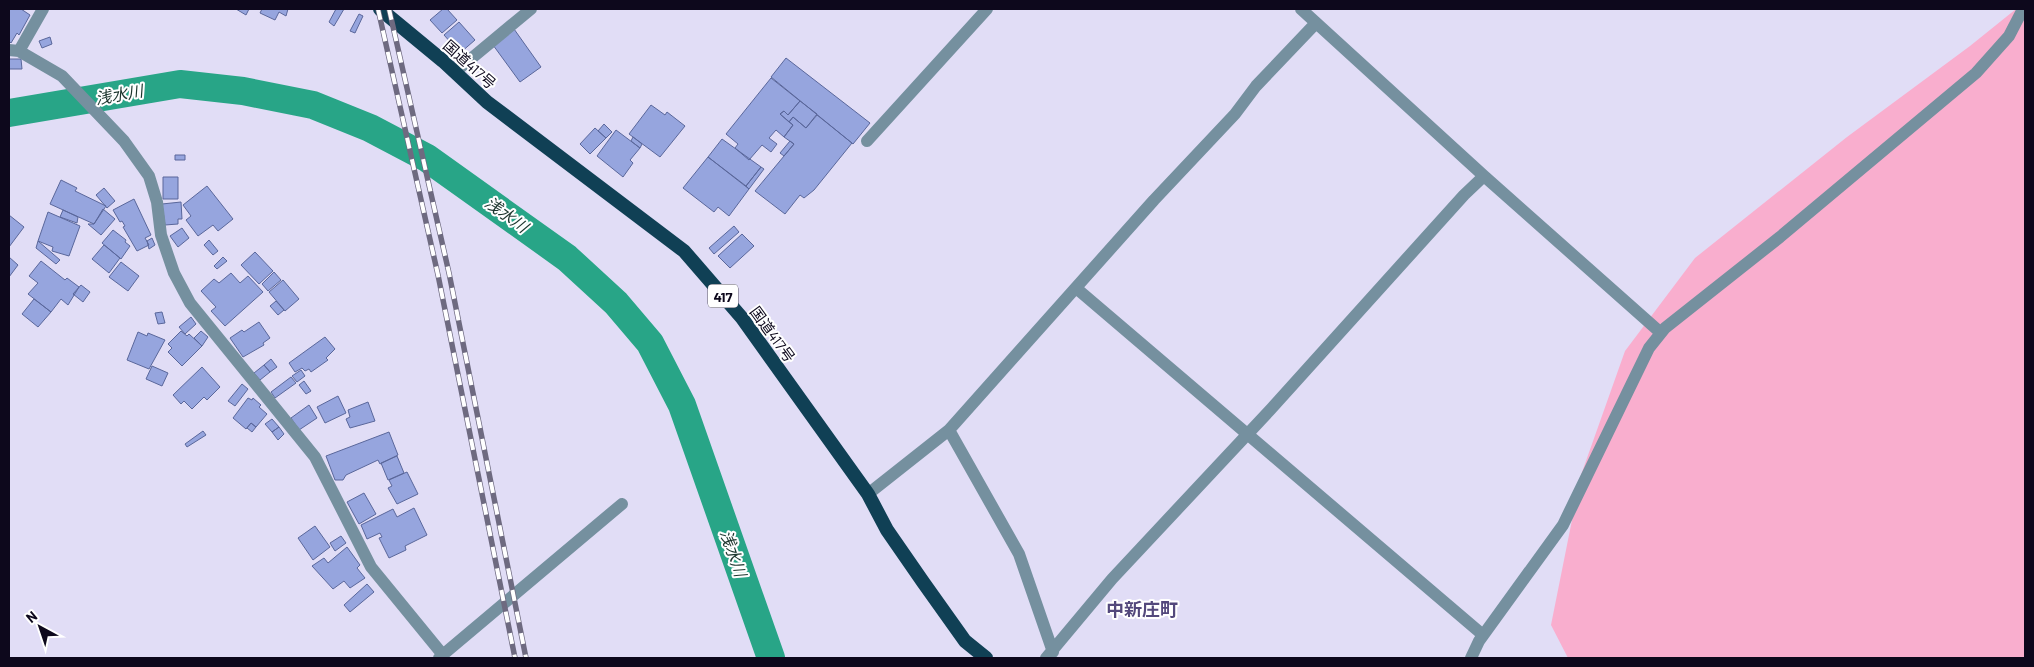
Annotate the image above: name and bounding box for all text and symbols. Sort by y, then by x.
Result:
street label: 国道417号 [440,36,500,92]
water label: 浅水川 [94,80,146,108]
water label: 浅水川 [482,192,534,237]
road number: 417 [708,284,738,308]
street label: 国道417号 [747,303,799,365]
water label: 浅水川 [717,527,751,581]
district label: 中新庄町 [1106,598,1178,620]
north arrow [15,602,65,652]
text: N [22,607,40,626]

